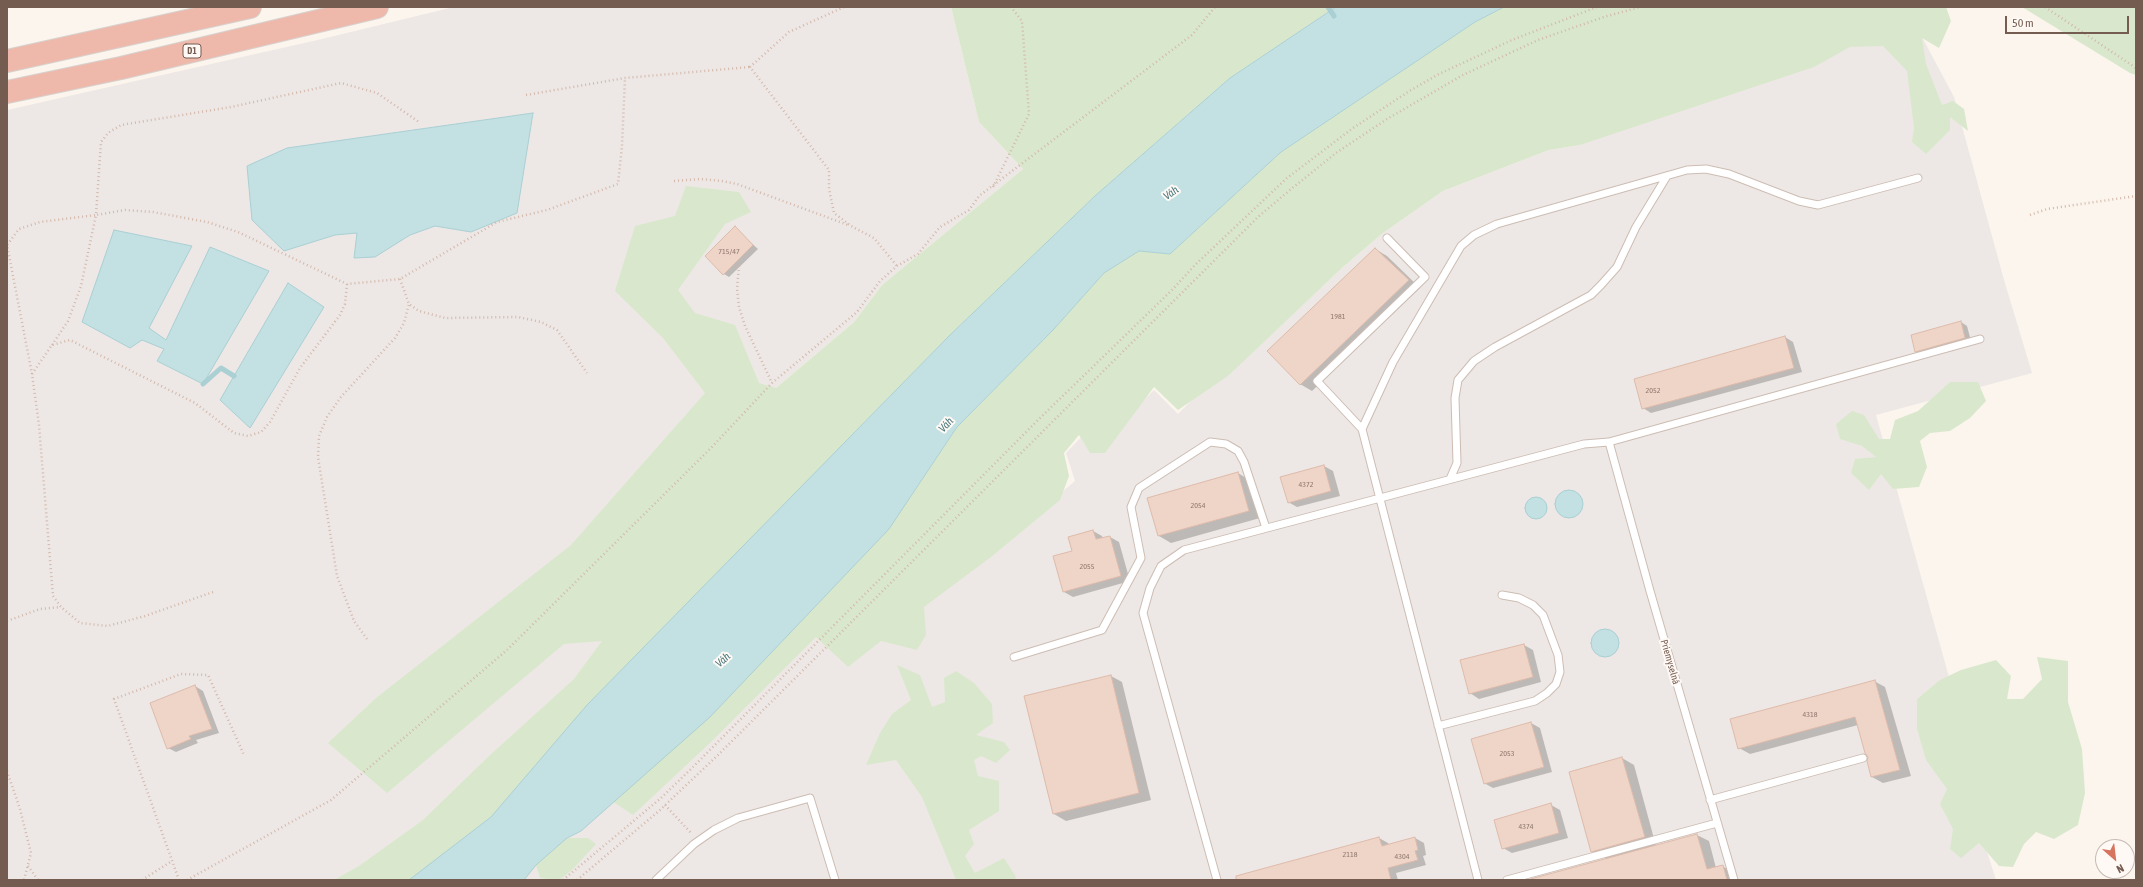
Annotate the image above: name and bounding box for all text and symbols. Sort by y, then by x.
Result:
scale bar [2007,8,2131,34]
text: 50 m [2012,16,2034,30]
road number: D1 [183,44,201,58]
water label: Váh [1161,183,1181,203]
house number: 715/47 [718,246,740,256]
house number: 1981 [1330,311,1346,321]
house number: 2052 [1645,385,1661,395]
water label: Váh [936,415,956,435]
house number: 4372 [1298,479,1314,489]
house number: 2054 [1190,500,1206,510]
house number: 2055 [1079,561,1095,571]
street label: Priemyselná [1658,638,1682,686]
water label: Váh [713,650,733,670]
house number: 4318 [1802,709,1818,719]
house number: 2053 [1499,748,1515,758]
house number: 4374 [1518,821,1534,831]
north arrow [2095,839,2135,879]
house number: 2118 [1342,849,1358,859]
house number: 4304 [1394,851,1410,861]
text: N [2114,862,2126,876]

